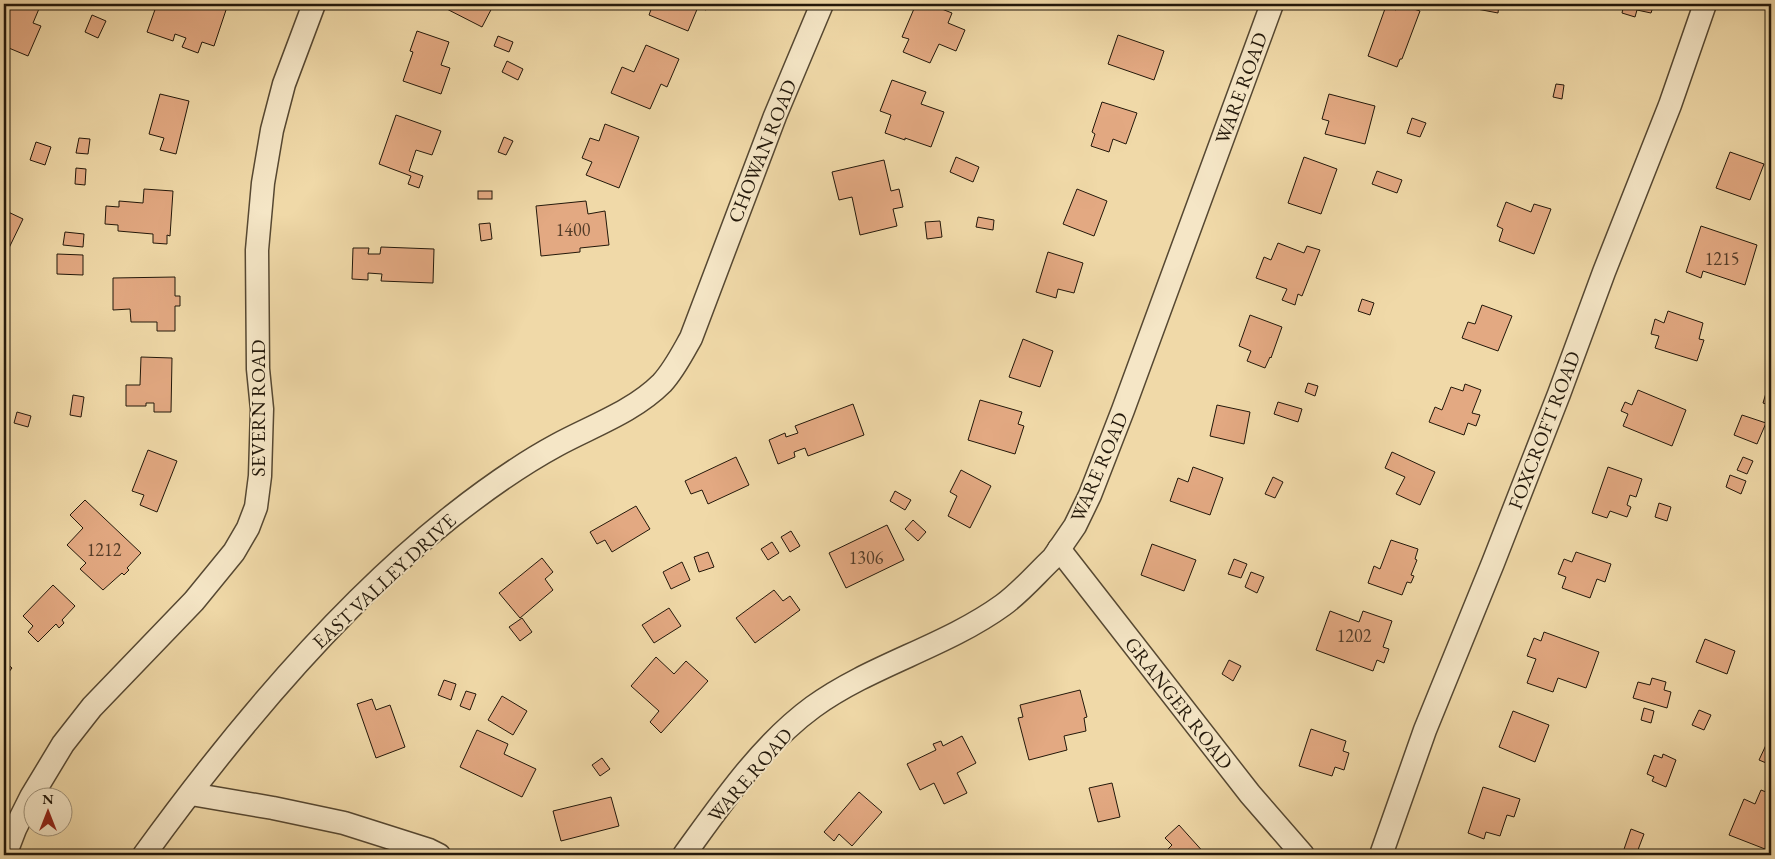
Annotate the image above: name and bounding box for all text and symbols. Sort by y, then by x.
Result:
street label: WARE ROAD [1209,29,1273,147]
street label: CHOWAN ROAD [721,76,803,226]
house number: 1400 [556,218,591,241]
house number: 1215 [1705,247,1739,270]
street label: SEVERN ROAD [245,339,271,477]
street label: FOXCROFT ROAD [1502,347,1586,513]
street label: WARE ROAD [1064,408,1134,526]
street label: EAST VALLEY DRIVE [307,508,461,654]
house number: 1212 [87,538,122,561]
house number: 1306 [849,546,884,569]
house number: 1202 [1337,624,1372,647]
street label: GRANGER ROAD [1119,631,1239,775]
street label: WARE ROAD [702,722,798,828]
north arrow [22,786,72,836]
text: N [42,790,54,808]

